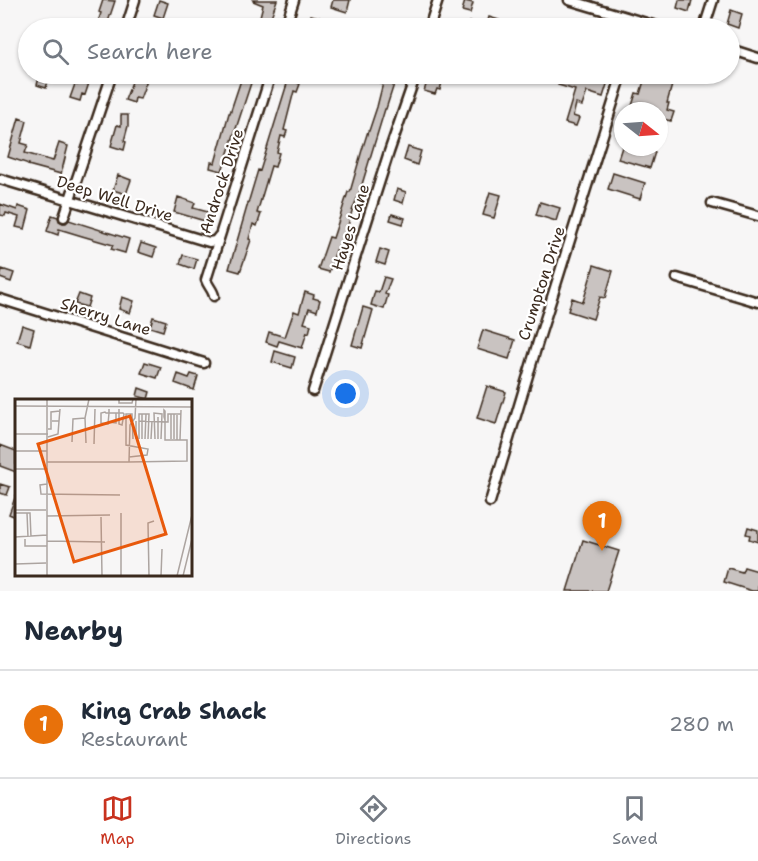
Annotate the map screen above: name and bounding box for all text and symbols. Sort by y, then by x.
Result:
search box [18,18,740,84]
icon: search [39,35,72,68]
text: Search here [87,37,213,66]
north arrow [614,102,668,156]
street label: Androck Drive [195,126,248,236]
street label: Deep Well Drive [54,171,176,226]
street label: Hayes Lane [327,181,374,273]
street label: Crumpton Drive [513,223,570,343]
street label: Sherry Lane [58,293,154,340]
your location [331,379,360,408]
inset map [15,399,192,576]
pin: 1 [582,502,622,551]
text: Nearby [24,613,123,648]
text: King Crab Shack [81,697,267,726]
text: 1 [39,711,48,737]
text: 280 m [669,711,734,737]
text: Restaurant [81,726,188,752]
tab: Map [100,792,135,849]
tab: Directions [335,792,412,849]
tab: Saved [612,792,658,849]

